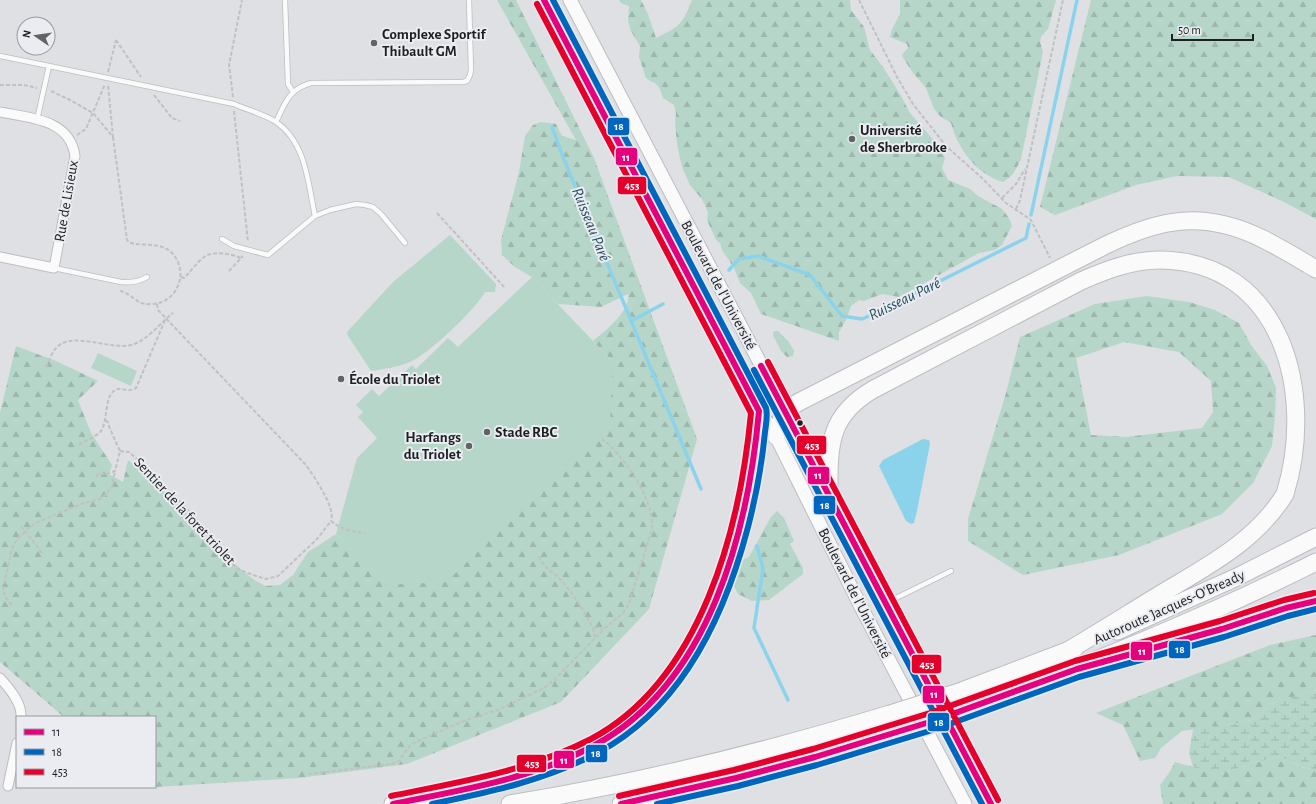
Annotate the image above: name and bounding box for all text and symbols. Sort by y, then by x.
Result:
north arrow [16,16,56,56]
scale bar [1172,16,1253,42]
text: 50 m [1178,24,1201,36]
place label: Complexe Sportif Thibault GM [382,27,487,59]
text: N [21,29,33,39]
marker: Complexe Sportif Thibault GM [369,38,379,48]
line badge: 18 [607,117,630,136]
text: 18 [614,121,624,132]
place label: Université de Sherbrooke [860,123,947,155]
marker: Université de Sherbrooke [847,134,857,144]
line badge: 11 [615,147,638,166]
text: 11 [622,152,630,163]
street label: Rue de Lisieux [52,159,81,243]
line badge: 453 [617,176,647,195]
text: 453 [624,180,640,191]
water label: Ruisseau Paré [569,185,613,263]
street label: Boulevard de l'Université [678,218,759,352]
water label: Ruisseau Paré [866,275,943,323]
place label: École du Triolet [349,370,440,387]
marker: École du Triolet [336,374,346,384]
unlabelled marker [795,418,805,428]
place label: Stade RBC [495,425,558,440]
marker: Stade RBC [482,427,492,437]
place label: Harfangs du Triolet [404,430,461,462]
line badge: 453 [796,435,827,455]
text: 453 [804,440,820,451]
marker: Harfangs du Triolet [464,441,474,451]
street label: Sentier de la foret triolet [131,455,238,568]
line badge: 11 [807,466,830,485]
text: 11 [814,470,822,481]
line badge: 18 [813,495,836,515]
text: 18 [820,500,830,511]
street label: Boulevard de l'Université [815,526,894,661]
street label: Autoroute Jacques-O'Bready [1091,567,1248,648]
line badge: 18 [1168,640,1191,659]
line badge: 11 [1130,641,1153,661]
text: 18 [1175,644,1185,655]
text: 11 [1138,646,1146,657]
line badge: 453 [911,654,942,674]
text: 453 [919,659,935,670]
line badge: 11 [922,685,945,704]
text: 11 [930,689,938,700]
line badge: 18 [927,712,950,732]
legend [16,716,156,788]
text: 18 [934,717,944,728]
text: 11 [52,726,60,738]
line badge: 18 [585,744,608,763]
text: 18 [52,746,62,758]
text: 18 [591,748,601,759]
line badge: 11 [553,750,575,769]
line badge: 453 [516,754,547,773]
text: 11 [560,755,568,766]
text: 453 [524,758,540,769]
text: 453 [52,766,68,778]

